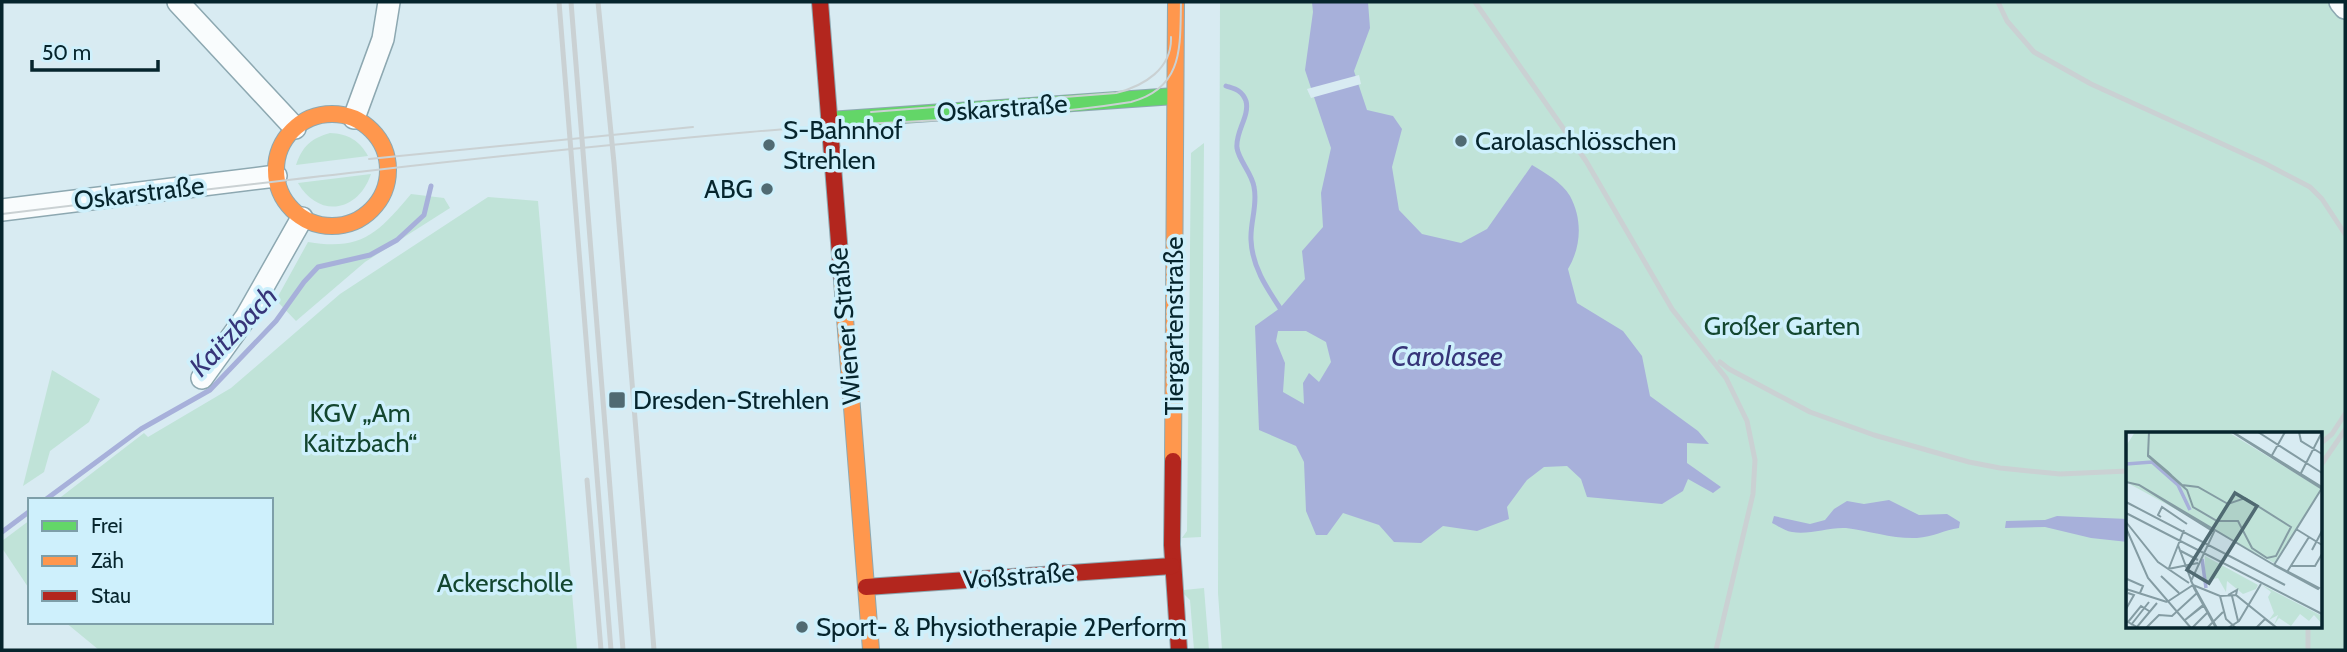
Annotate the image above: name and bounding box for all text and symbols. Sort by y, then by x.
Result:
scale bar [32,28,158,72]
text: 50 m [42,40,91,65]
street label: Oskarstraße [936,87,1068,129]
place label: S-Bahnhof Strehlen [783,114,903,176]
place label: Carolaschlösschen [1475,125,1677,157]
marker: Carolaschlösschen [1453,133,1469,149]
marker: S-Bahnhof Strehlen [761,137,777,153]
street label: Oskarstraße [72,169,206,217]
place label: ABG [704,173,753,205]
marker: ABG [759,181,775,197]
street label: Tiergartenstraße [1158,237,1190,415]
street label: Wiener Straße [822,246,868,406]
water label: Kaitzbach [182,279,284,383]
park label: Großer Garten [1704,310,1860,342]
water label: Carolasee [1391,339,1503,373]
place label: Dresden-Strehlen [633,384,829,416]
marker: Dresden-Strehlen [607,390,627,410]
park label: KGV „Am Kaitzbach“ [303,397,417,459]
inset map [2126,432,2322,628]
legend [28,498,273,624]
text: Frei [91,513,123,538]
text: Zäh [91,548,124,573]
street label: Voßstraße [962,556,1076,596]
park label: Ackerscholle [437,567,573,599]
text: Stau [91,583,131,608]
place label: Sport- & Physiotherapie 2Perform [816,611,1186,643]
marker: Sport- & Physiotherapie 2Perform [794,619,810,635]

